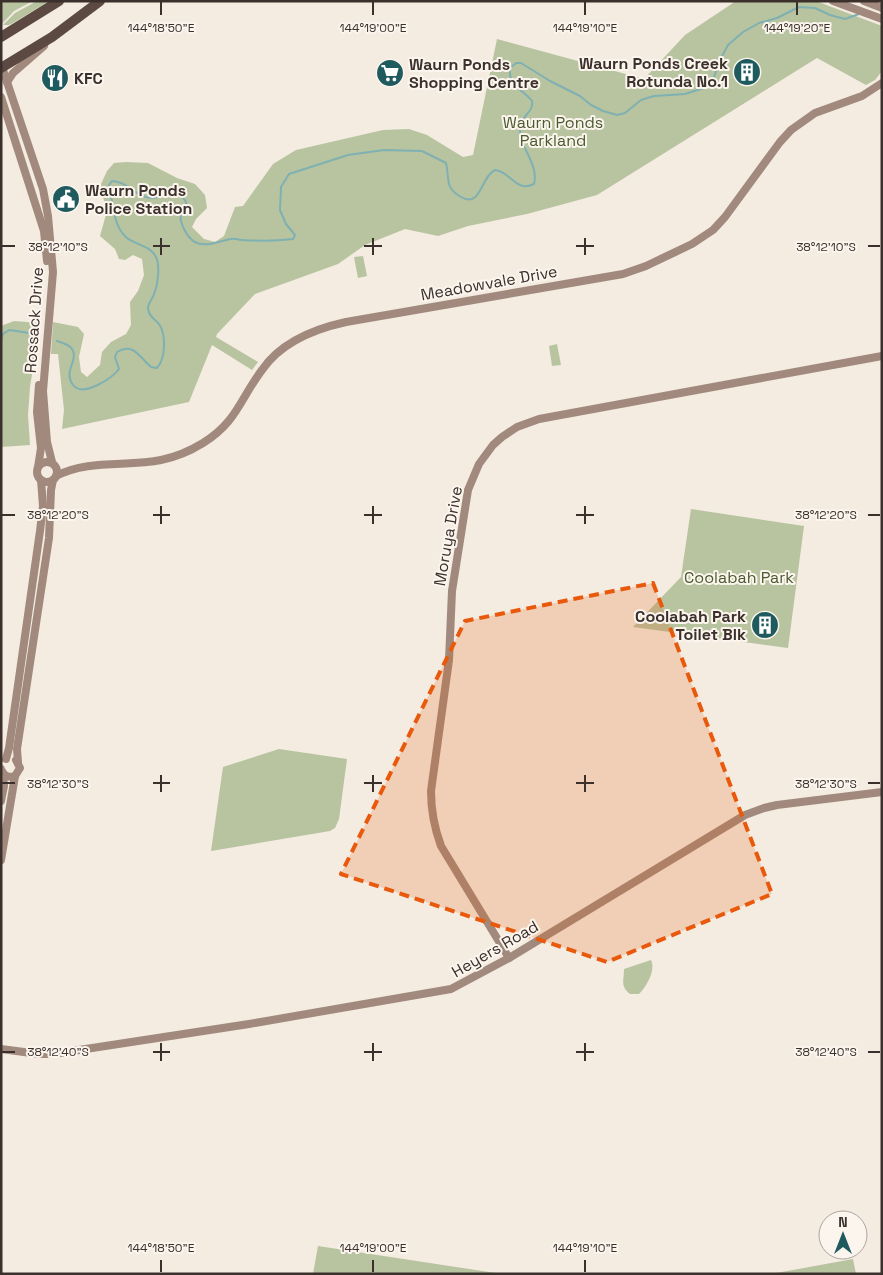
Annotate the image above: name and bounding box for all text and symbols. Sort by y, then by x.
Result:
text: 144°18'50"E [128,20,195,36]
text: 144°19'00"E [339,20,407,36]
text: 144°19'10"E [553,20,618,36]
text: 144°19'20"E [764,20,831,36]
place label: Waurn Ponds Creek Rotunda No.1 [579,53,728,92]
place label: Waurn Ponds Shopping Centre [409,54,539,93]
building icon: Waurn Ponds Creek Rotunda No.1 [732,57,762,87]
supermarket icon: Waurn Ponds Shopping Centre [375,58,405,88]
restaurant icon: KFC [40,63,70,93]
place label: KFC [74,68,103,89]
park label: Waurn Ponds Parkland [503,112,603,151]
place label: Waurn Ponds Police Station [85,180,192,219]
public building icon: Waurn Ponds Police Station [51,184,81,214]
text: 38°12'10"S [28,239,88,255]
text: 38°12'10"S [796,239,856,255]
street label: Meadowvale Drive [419,261,559,305]
street label: Rossack Drive [20,266,48,374]
street label: Moruya Drive [429,484,467,588]
text: 38°12'20"S [27,507,89,523]
text: 38°12'20"S [795,507,857,523]
park label: Coolabah Park [684,567,794,588]
place label: Coolabah Park Toilet Blk [635,606,746,645]
building icon: Coolabah Park Toilet Blk [750,610,780,640]
text: 38°12'30"S [27,776,89,792]
text: 38°12'30"S [795,776,857,792]
street label: Heyers Road [448,916,542,982]
text: 38°12'40"S [27,1044,89,1060]
text: 38°12'40"S [795,1044,857,1060]
north arrow [818,1210,868,1260]
text: N [838,1213,848,1231]
text: 144°18'50"E [128,1240,195,1256]
text: 144°19'00"E [339,1240,407,1256]
text: 144°19'10"E [553,1240,618,1256]

